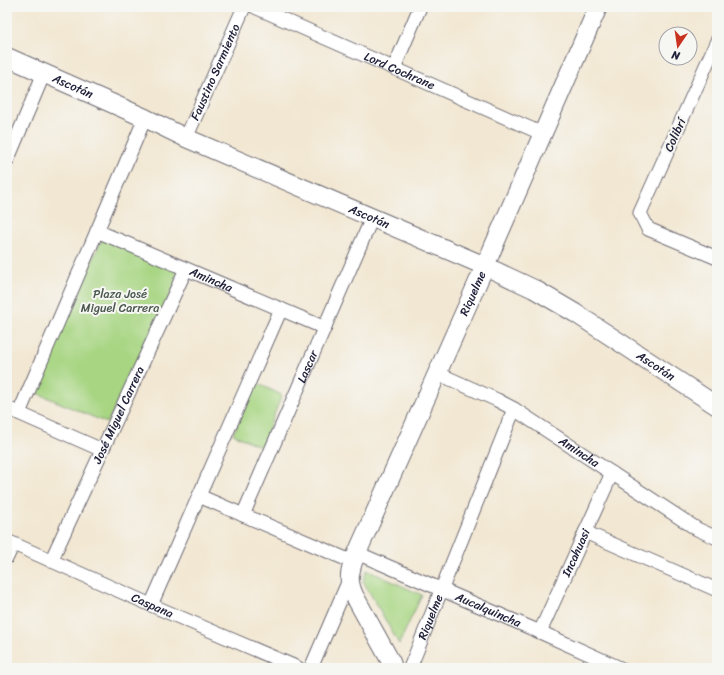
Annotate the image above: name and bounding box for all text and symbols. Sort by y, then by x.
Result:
street label: Faustino Sarmiento [184,20,246,124]
north arrow [658,26,698,66]
street label: Lord Cochrane [361,45,439,96]
text: N [670,45,683,66]
street label: Ascotán [48,67,97,105]
street label: Colibrí [658,113,693,155]
street label: Ascotán [344,198,394,235]
street label: Amincha [185,260,237,299]
street label: Riquelme [453,267,493,320]
park label: Plaza José Miguel Carrera [81,283,159,319]
street label: Ascotán [631,344,680,387]
street label: Lascar [291,345,325,386]
street label: José Miguel Carrera [86,362,151,468]
street label: Amincha [553,430,605,474]
street label: Incahuasi [555,524,597,581]
street label: Aucalquincha [451,585,526,634]
street label: Caspana [128,587,177,624]
street label: Riquelme [411,591,450,643]

